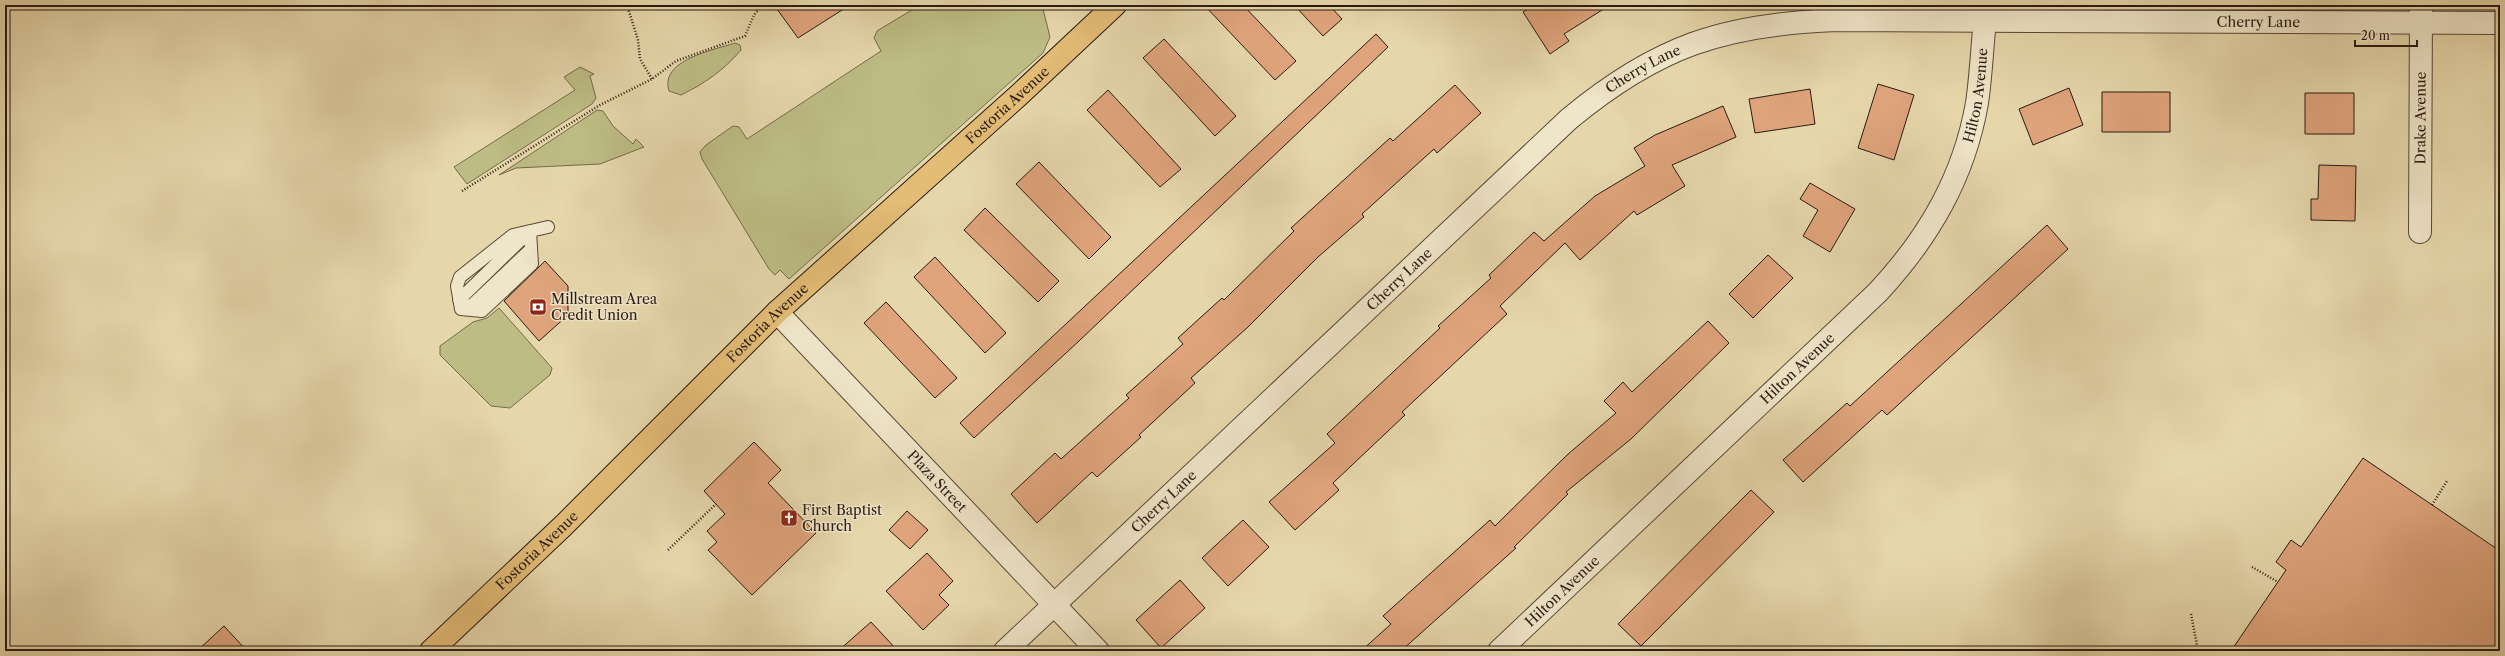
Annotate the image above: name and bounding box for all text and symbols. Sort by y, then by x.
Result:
street label: Cherry Lane [2217,13,2300,31]
scale bar [2355,22,2417,48]
text: 20 m [2361,28,2390,43]
street label: Cherry Lane [1602,41,1683,97]
street label: Hilton Avenue [1959,47,1991,145]
street label: Fostoria Avenue [962,62,1053,148]
street label: Drake Avenue [2411,71,2430,165]
street label: Cherry Lane [1363,244,1436,314]
street label: Fostoria Avenue [723,279,812,366]
place label: Millstream Area Credit Union [551,290,658,324]
bank icon: Millstream Area Credit Union [528,297,548,317]
street label: Hilton Avenue [1756,329,1838,408]
street label: Plaza Street [904,446,971,516]
street label: Cherry Lane [1127,466,1200,537]
place label: First Baptist Church [802,501,882,535]
street label: Fostoria Avenue [492,507,582,594]
church icon: First Baptist Church [779,508,799,528]
street label: Hilton Avenue [1521,552,1603,631]

